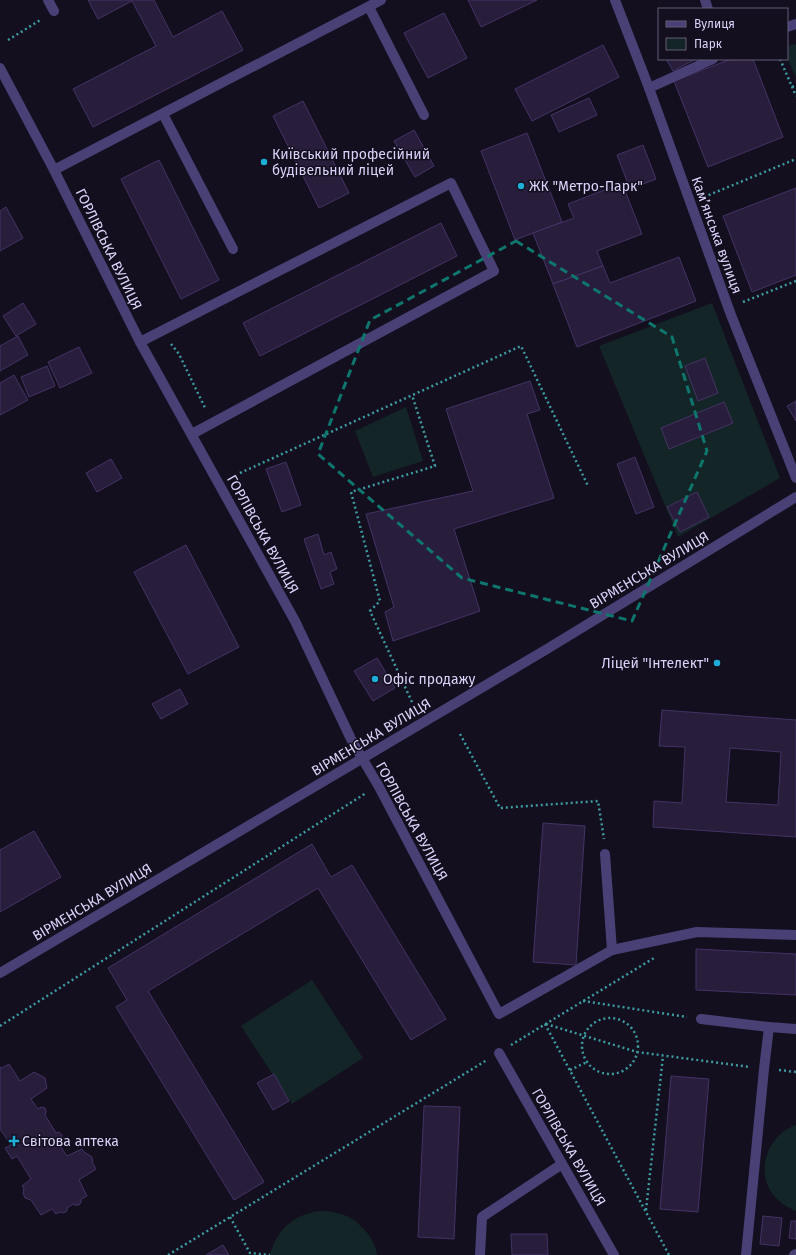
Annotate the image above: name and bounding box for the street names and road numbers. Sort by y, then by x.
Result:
street label: Камʼянська вулиця [687,174,746,296]
street label: ГОРЛІВСЬКА ВУЛИЦЯ [72,186,145,313]
street label: ГОРЛІВСЬКА ВУЛИЦЯ [223,472,302,597]
street label: ВІРМЕНСЬКА ВУЛИЦЯ [587,528,712,613]
street label: ВІРМЕНСЬКА ВУЛИЦЯ [309,695,434,780]
street label: ГОРЛІВСЬКА ВУЛИЦЯ [372,759,451,884]
street label: ВІРМЕНСЬКА ВУЛИЦЯ [30,860,155,945]
street label: ГОРЛІВСЬКА ВУЛИЦЯ [528,1085,609,1209]

